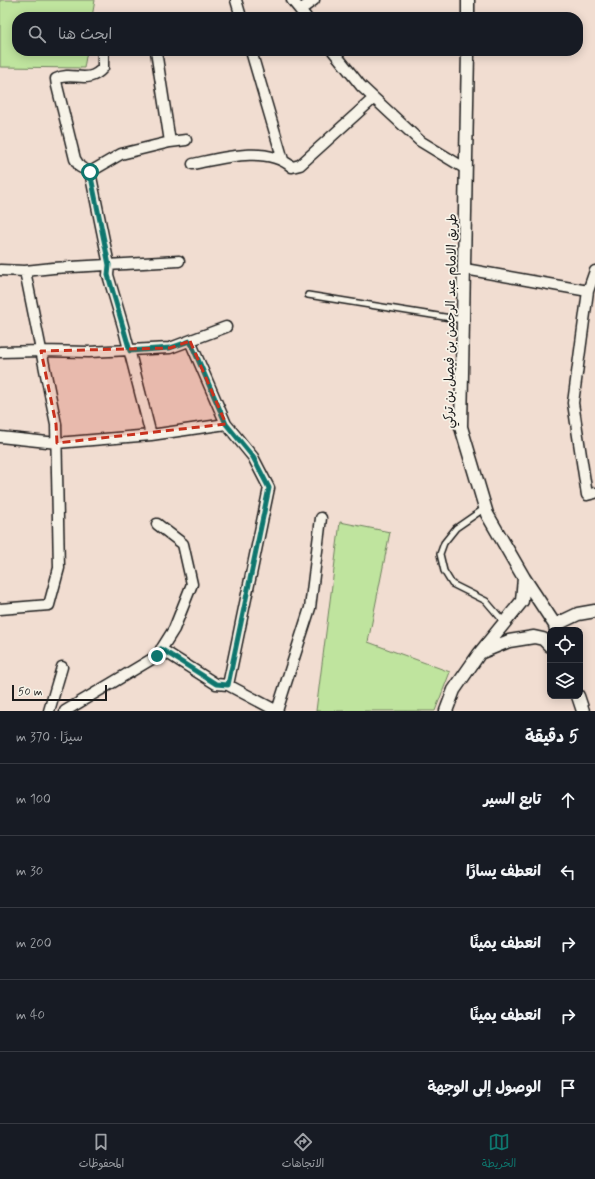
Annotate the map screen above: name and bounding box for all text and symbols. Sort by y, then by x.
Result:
search box [12,12,583,56]
icon: search [26,23,48,45]
text: ابحث هنا [58,25,112,45]
route start [81,163,99,181]
street label: طريق الامام عبد الرحمن بن فيصل بن تركي [441,213,463,429]
map controls [547,627,583,699]
button: locate [547,627,583,663]
route end [148,647,166,665]
button: layers [547,663,583,699]
scale bar [12,683,107,702]
text: 50 m [18,685,43,699]
text: 5 دقيقة [525,726,579,748]
text: سيرًا · 370 m [16,729,83,746]
icon: ahead [557,789,579,811]
text: تابع السير [483,790,541,810]
text: 100 m [16,791,51,808]
icon: left [557,861,579,883]
text: انعطف يسارًا [466,862,541,882]
text: 30 m [16,863,43,880]
icon: right [557,933,579,955]
text: انعطف يمينًا [470,934,541,954]
text: 200 m [16,935,52,952]
icon: right [557,1005,579,1027]
text: انعطف يمينًا [470,1006,541,1026]
text: 40 m [16,1007,45,1024]
icon: arrive [557,1077,579,1099]
text: الوصول إلى الوجهة [427,1078,541,1098]
tab: المحفوظات [79,1131,124,1173]
tab: الاتجاهات [282,1131,324,1173]
tab: الخريطة [482,1131,516,1173]

